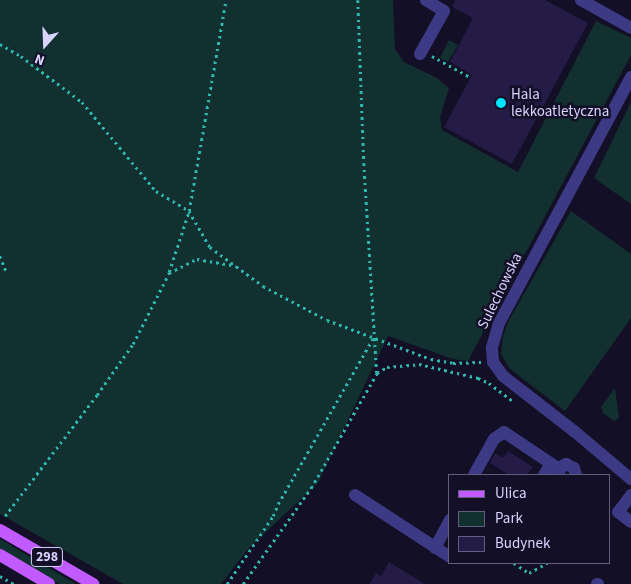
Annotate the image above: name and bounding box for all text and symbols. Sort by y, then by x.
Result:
north arrow [20,20,70,70]
text: N [32,48,48,70]
place label: Hala lekkoatletyczna [511,85,609,120]
marker: Hala lekkoatletyczna [495,97,507,109]
street label: Sulechowska [474,250,526,332]
legend [448,474,611,564]
text: Ulica [495,483,526,504]
text: Park [495,508,523,529]
text: Budynek [495,533,550,554]
road number: 298 [31,546,63,568]

